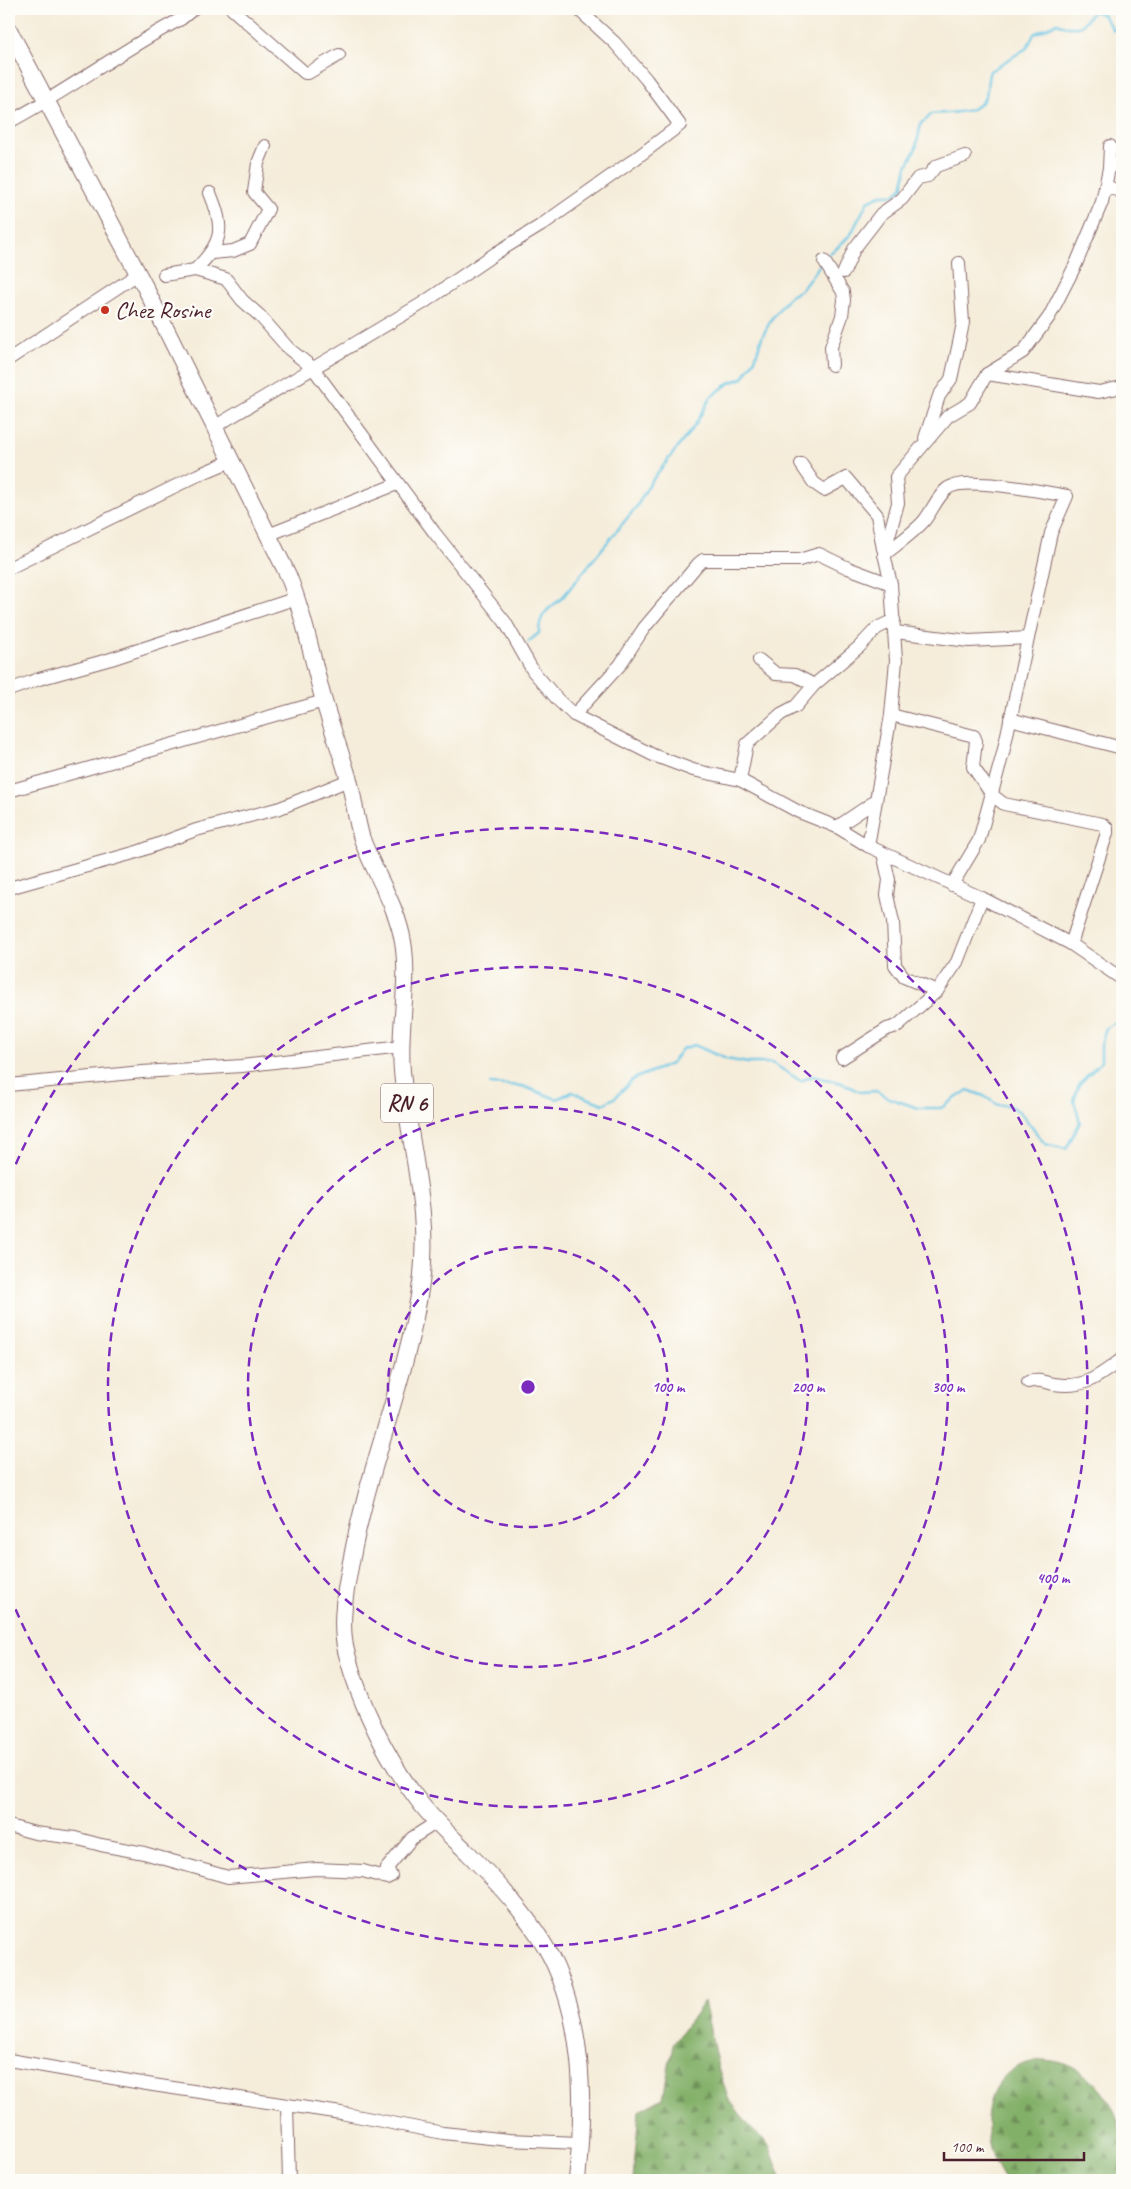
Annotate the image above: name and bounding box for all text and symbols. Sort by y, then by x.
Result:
place label: Chez Rosine [115,295,213,325]
marker: Chez Rosine [99,304,111,316]
road number: RN 6 [381,1084,433,1122]
centre of rings [519,1378,537,1396]
text: 100 m [652,1378,686,1397]
text: 200 m [792,1378,826,1397]
text: 300 m [932,1378,966,1397]
text: 400 m [1037,1569,1071,1588]
scale bar [944,2129,1084,2161]
text: 100 m [951,2138,985,2157]

